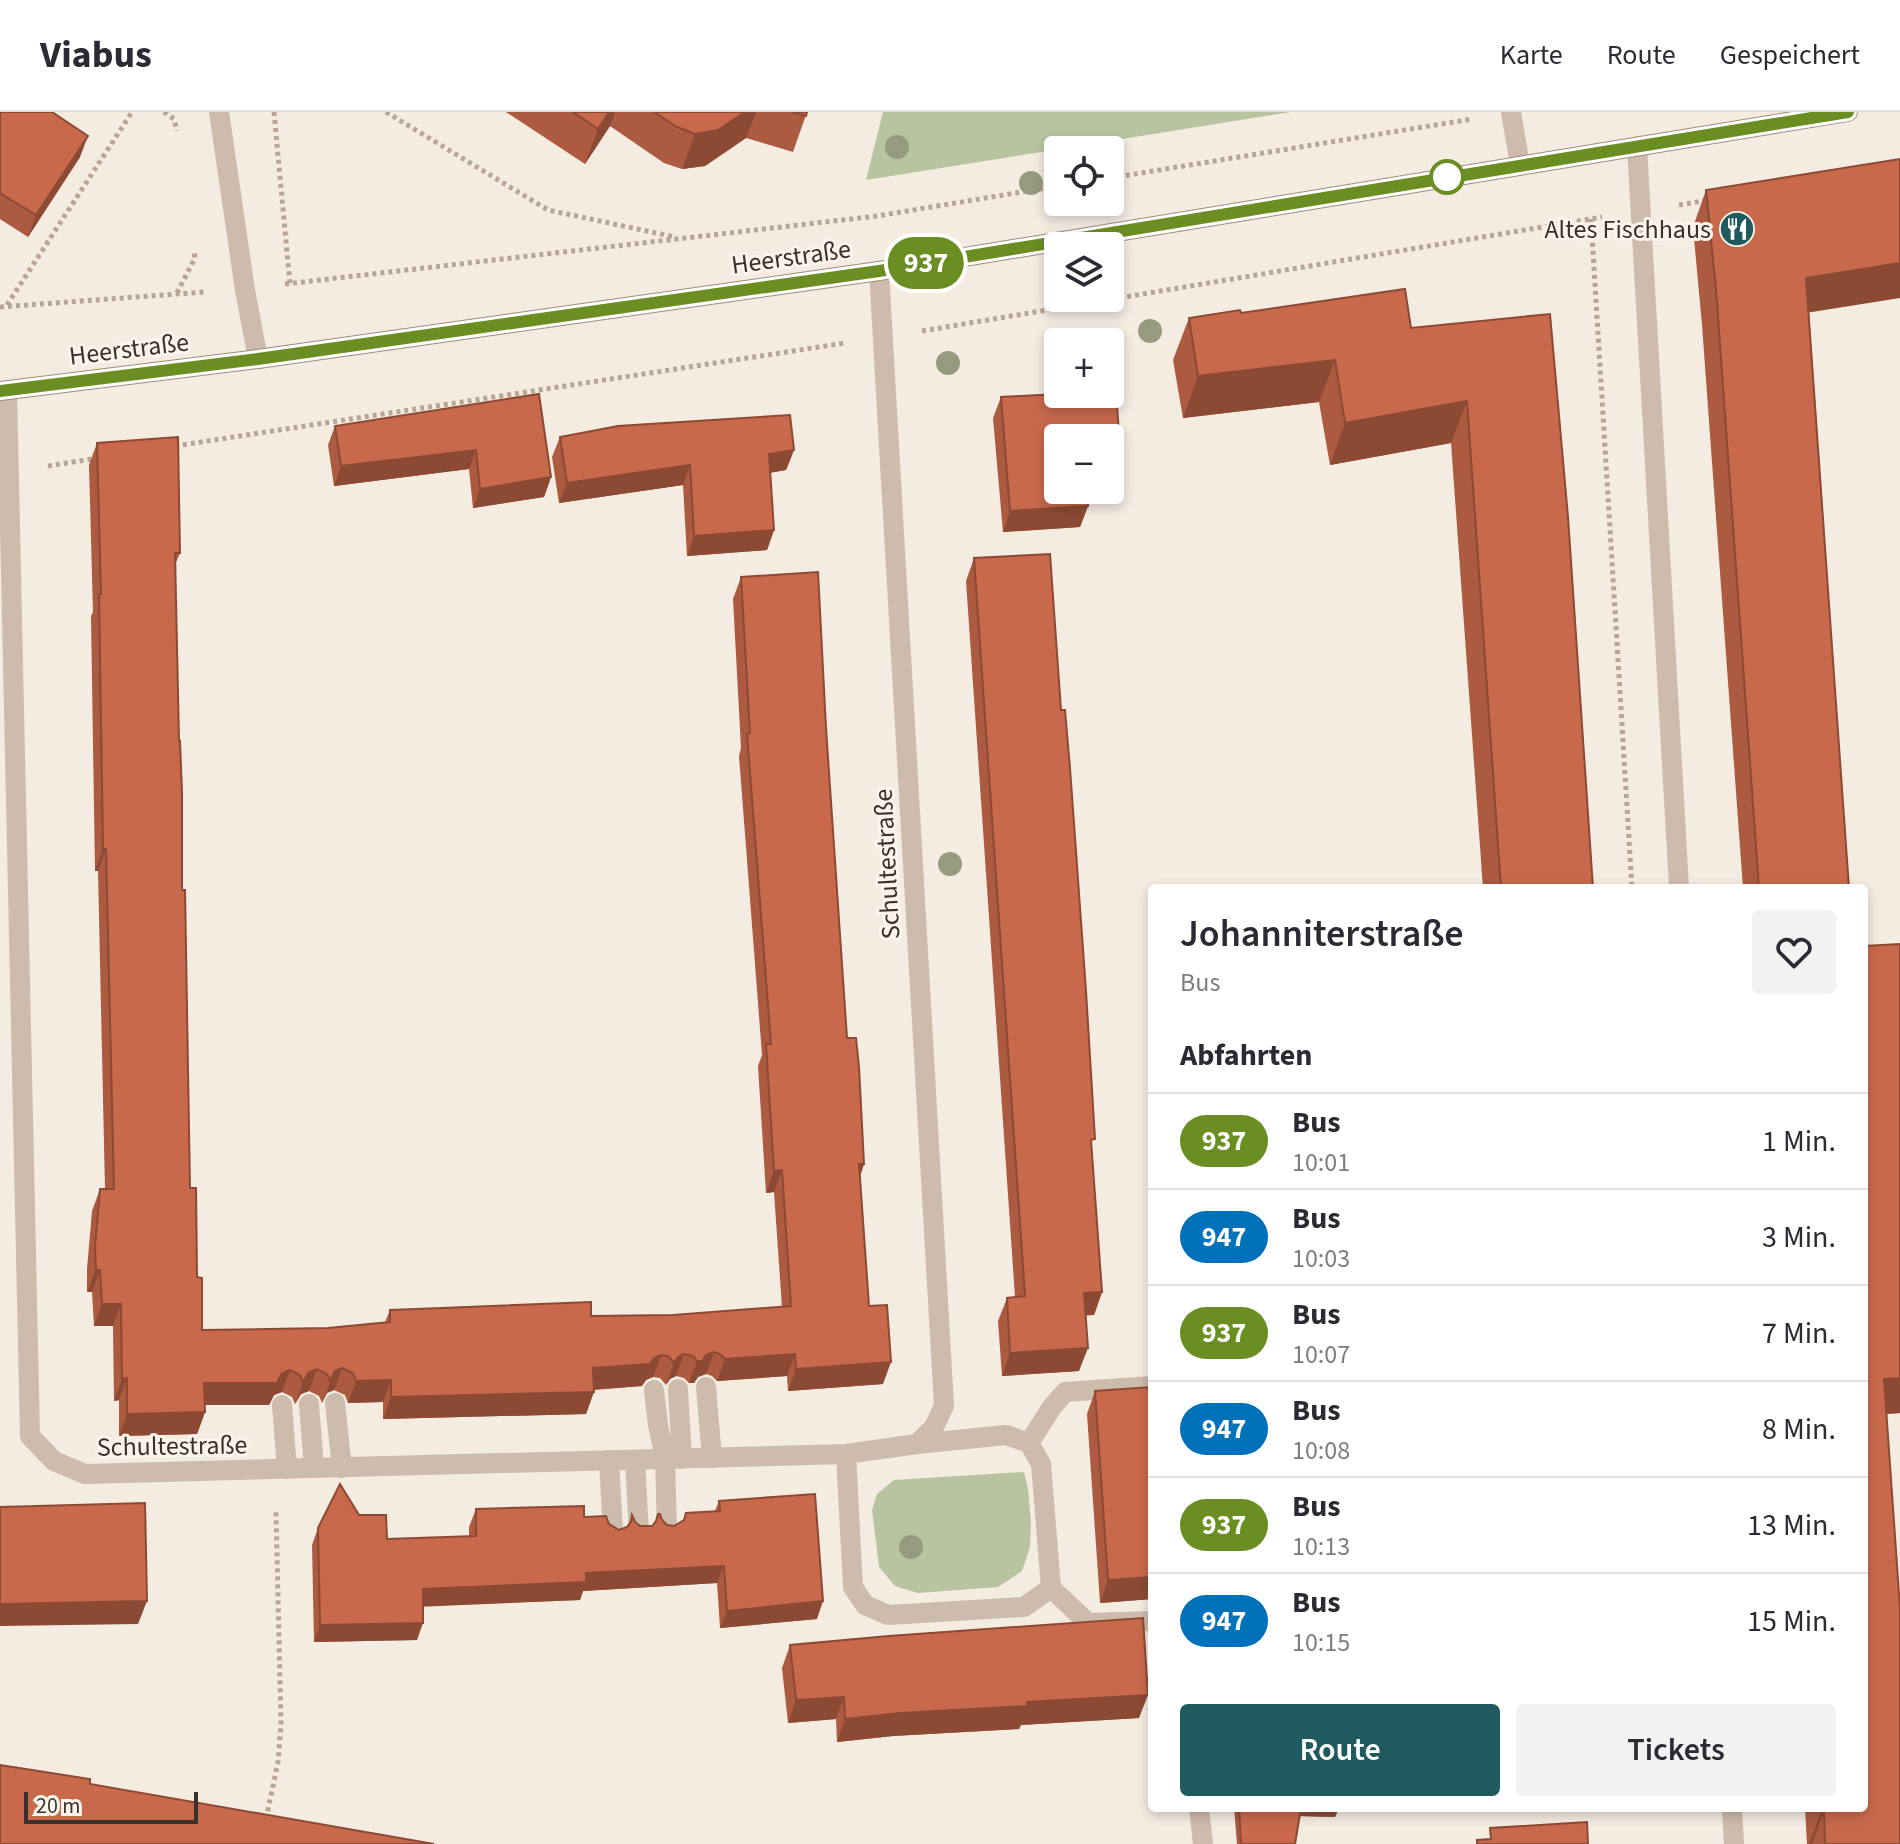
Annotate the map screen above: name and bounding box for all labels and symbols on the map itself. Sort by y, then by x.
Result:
unlabelled marker [1430,160,1464,194]
restaurant icon: Altes Fischhaus [1718,210,1756,248]
place label: Altes Fischhaus [1544,211,1711,248]
street label: Heerstraße [729,230,853,284]
line badge: 937 [880,237,972,289]
street label: Heerstraße [67,323,191,375]
street label: Schultestraße [865,788,909,940]
street label: Schultestraße [96,1426,248,1466]
scale bar [24,1788,198,1824]

